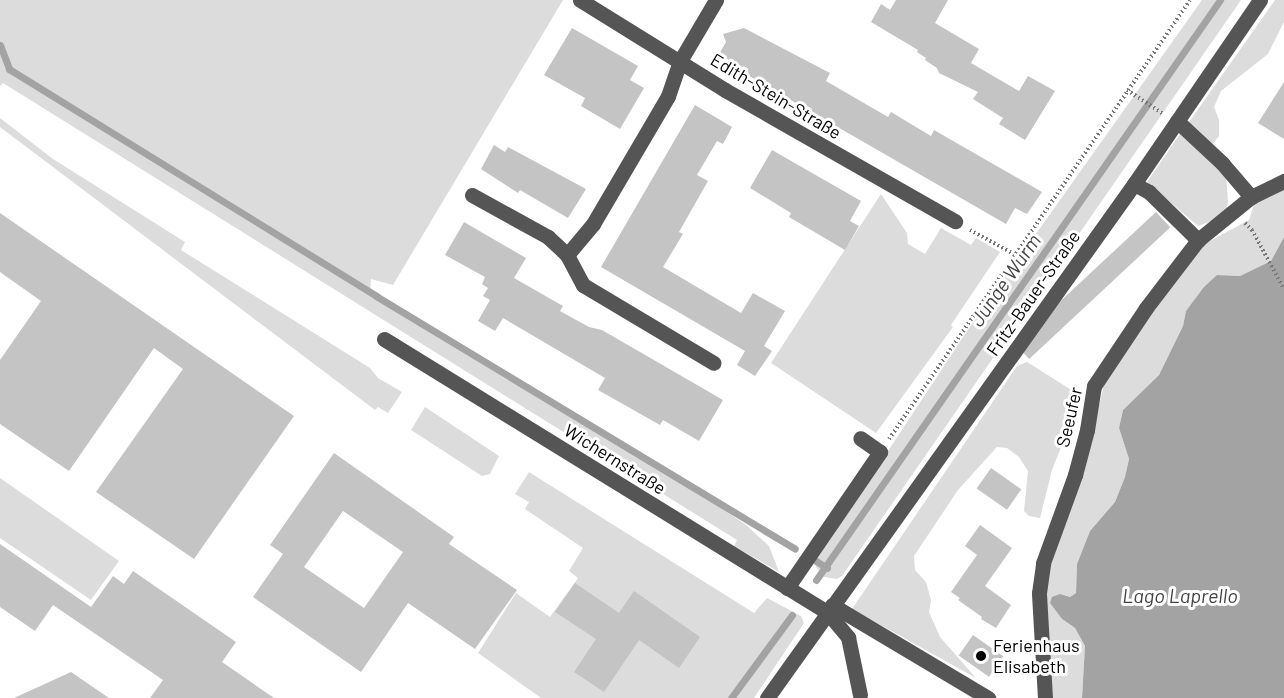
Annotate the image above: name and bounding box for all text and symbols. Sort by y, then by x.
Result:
street label: Edith-Stein-Straße [707,48,845,144]
street label: Fritz-Bauer-Straße [982,226,1084,360]
water label: Junge Wurm [964,229,1046,331]
street label: Seeufer [1052,385,1086,449]
street label: Wichernstraße [560,419,670,499]
water label: Lago Laprello [1122,583,1238,607]
place label: Ferienhaus Elisabeth [993,635,1080,678]
marker: Ferienhaus Elisabeth [974,649,988,663]

